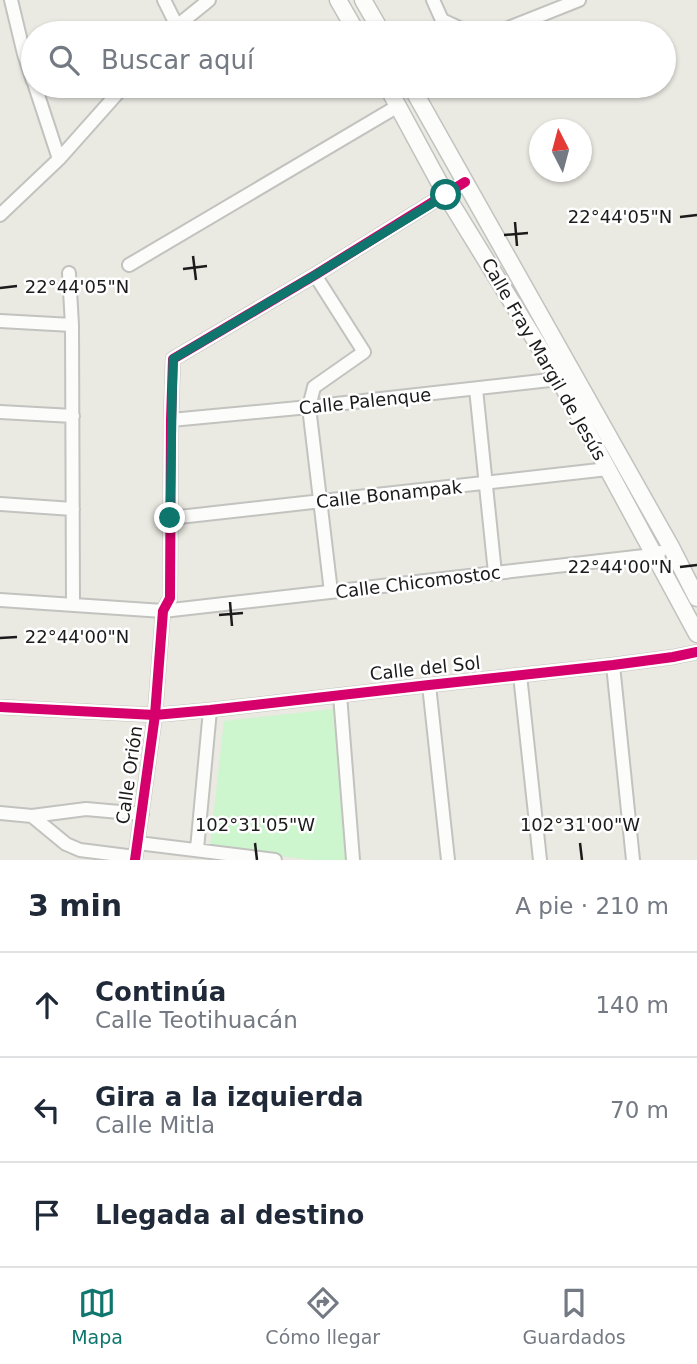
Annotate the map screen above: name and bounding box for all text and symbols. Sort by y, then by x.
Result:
search box [21,21,676,98]
icon: search [45,41,83,79]
text: Buscar aquí [101,45,254,75]
north arrow [529,119,592,182]
route start [430,179,461,210]
text: 22°44'05"N [568,206,672,227]
street label: Calle Fray Margil de Jesús [477,254,611,464]
text: 22°44'05"N [25,276,129,297]
street label: Calle Palenque [298,384,432,418]
street label: Calle Bonampak [315,476,464,512]
route end [154,502,185,533]
text: 22°44'00"N [568,556,672,577]
street label: Calle Chicomostoc [334,561,502,603]
text: 22°44'00"N [25,626,129,647]
street label: Calle del Sol [369,652,481,684]
street label: Calle Orión [112,724,146,826]
text: 102°31'05"W [195,814,315,835]
text: 102°31'00"W [520,814,640,835]
text: 3 min [28,888,122,923]
text: A pie · 210 m [515,893,669,919]
text: Continúa [95,977,226,1007]
icon: ahead [28,986,66,1024]
text: 140 m [595,992,669,1018]
text: Calle Teotihuacán [95,1007,298,1033]
text: Gira a la izquierda [95,1082,363,1112]
icon: left [28,1091,66,1129]
text: 70 m [610,1097,669,1123]
text: Calle Mitla [95,1112,215,1138]
icon: arrive [28,1196,66,1234]
text: Llegada al destino [95,1200,364,1230]
tab: Mapa [71,1284,123,1348]
tab: Cómo llegar [265,1284,380,1348]
tab: Guardados [523,1284,626,1348]

